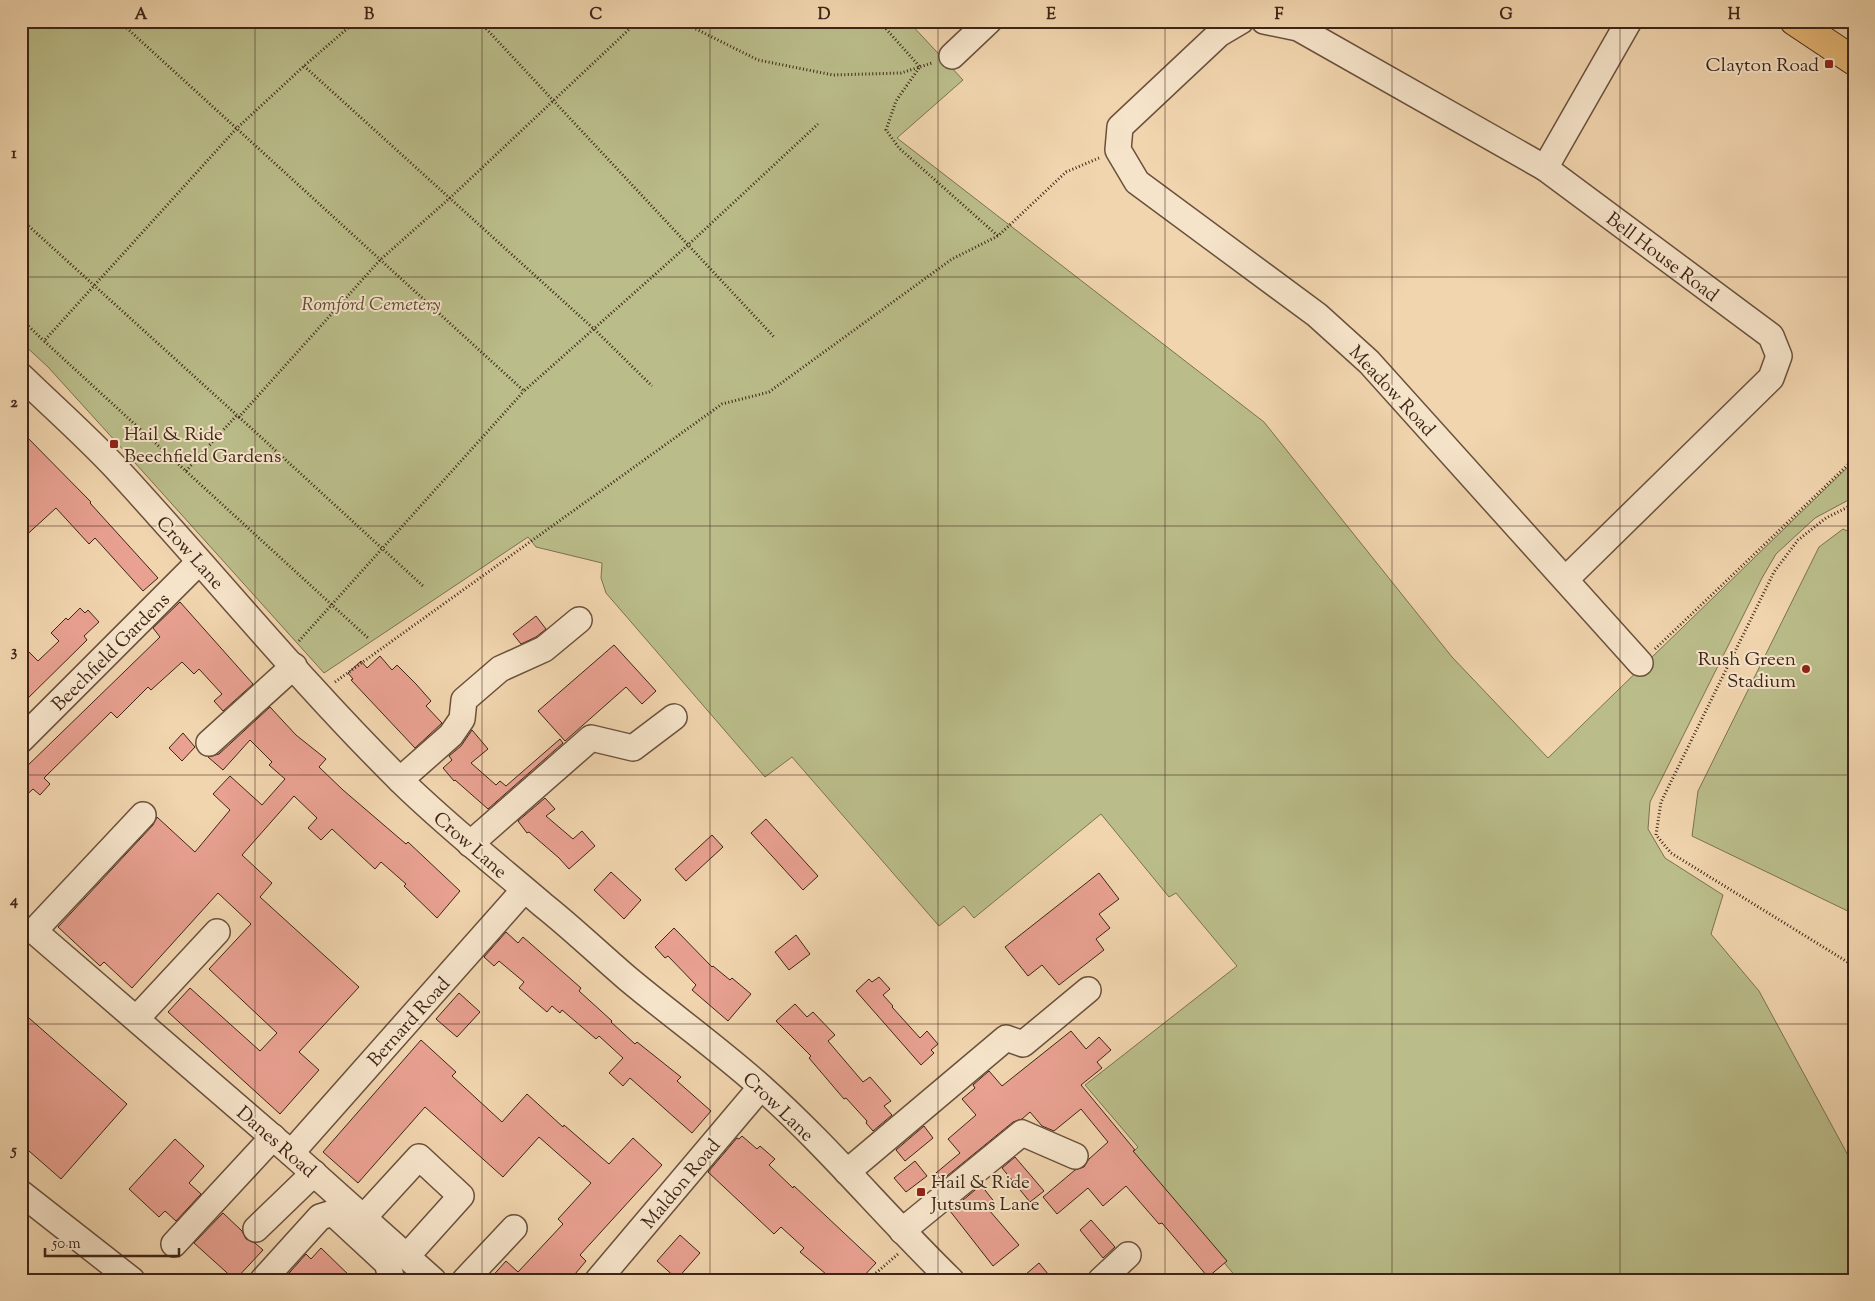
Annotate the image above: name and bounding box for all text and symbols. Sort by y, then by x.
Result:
text: A [135,4,148,27]
text: B [364,4,374,27]
text: C [590,4,603,27]
text: D [818,4,831,27]
text: E [1046,4,1056,27]
text: F [1275,4,1284,27]
text: G [1499,4,1513,27]
text: H [1728,4,1741,27]
place label: Clayton Road [1706,53,1819,80]
marker: Clayton Road [1823,58,1835,70]
text: 1 [11,143,17,166]
street label: Bell House Road [1600,207,1724,310]
park label: Romford Cemetery [302,292,441,319]
street label: Meadow Road [1342,340,1441,443]
text: 2 [10,392,18,415]
place label: Hail & Ride Beechfield Gardens [124,422,282,471]
marker: Hail & Ride Beechfield Gardens [108,438,120,450]
street label: Crow Lane [149,511,230,596]
street label: Beechfield Gardens [47,588,177,718]
text: 3 [11,641,18,664]
place label: Rush Green Stadium [1698,647,1796,696]
marker: Rush Green Stadium [1800,663,1812,675]
street label: Crow Lane [426,806,512,886]
text: 4 [9,890,18,913]
street label: Bernard Road [362,972,458,1073]
street label: Crow Lane [735,1067,819,1149]
street label: Danes Road [230,1101,321,1185]
street label: Maldon Road [636,1133,728,1236]
text: 5 [9,1140,17,1163]
place label: Hail & Ride Jutsums Lane [930,1170,1040,1219]
marker: Hail & Ride Jutsums Lane [915,1186,927,1198]
scale bar [45,1226,179,1258]
text: 50 m [51,1234,81,1255]

